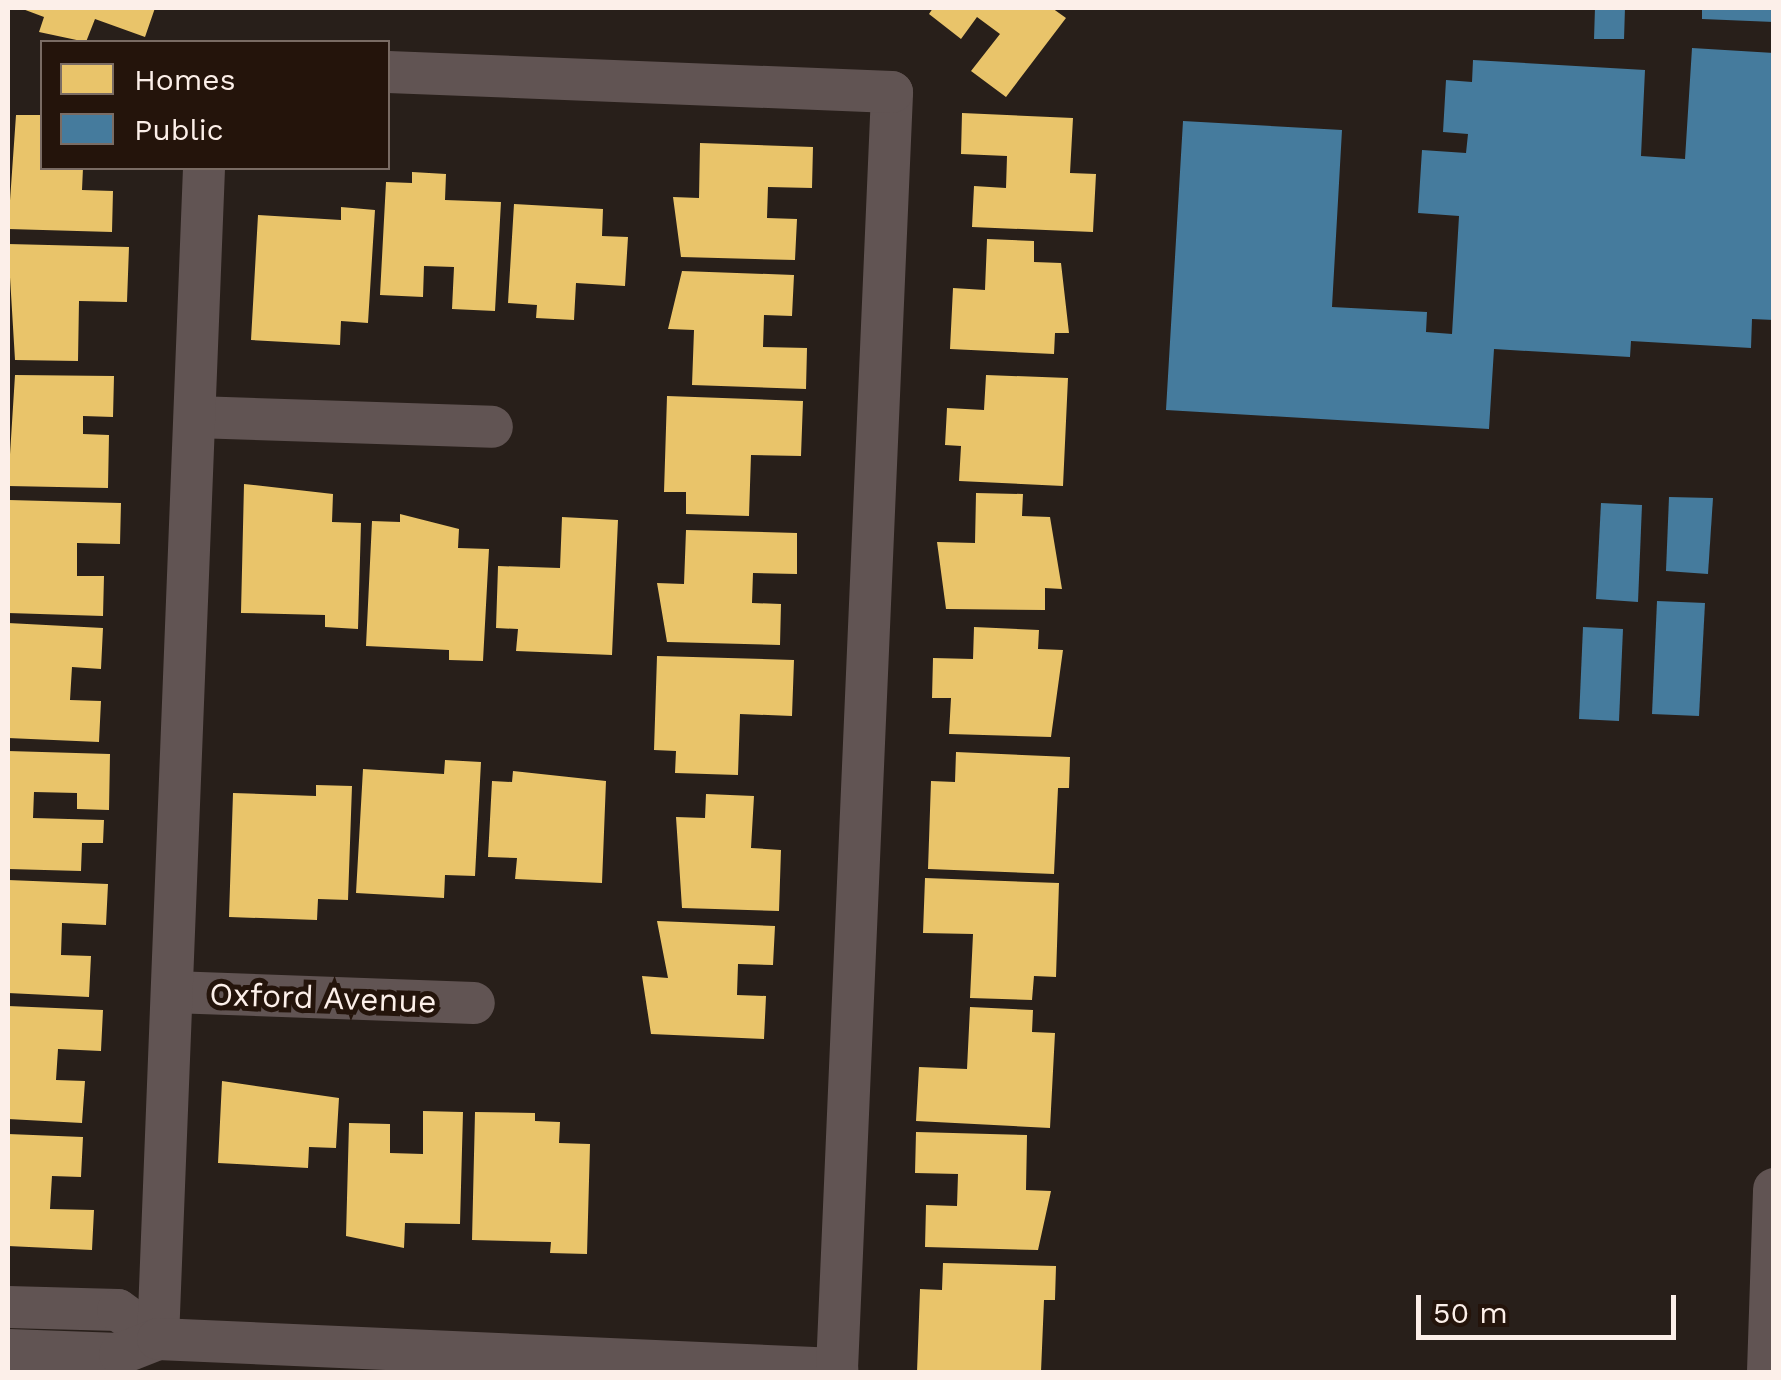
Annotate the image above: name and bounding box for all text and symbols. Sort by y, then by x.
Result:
legend [40,40,390,170]
text: Homes [134,62,236,97]
text: Public [134,112,224,147]
street label: Oxford Avenue [208,975,438,1021]
scale bar [1421,1275,1681,1337]
text: 50 m [1433,1295,1508,1330]

